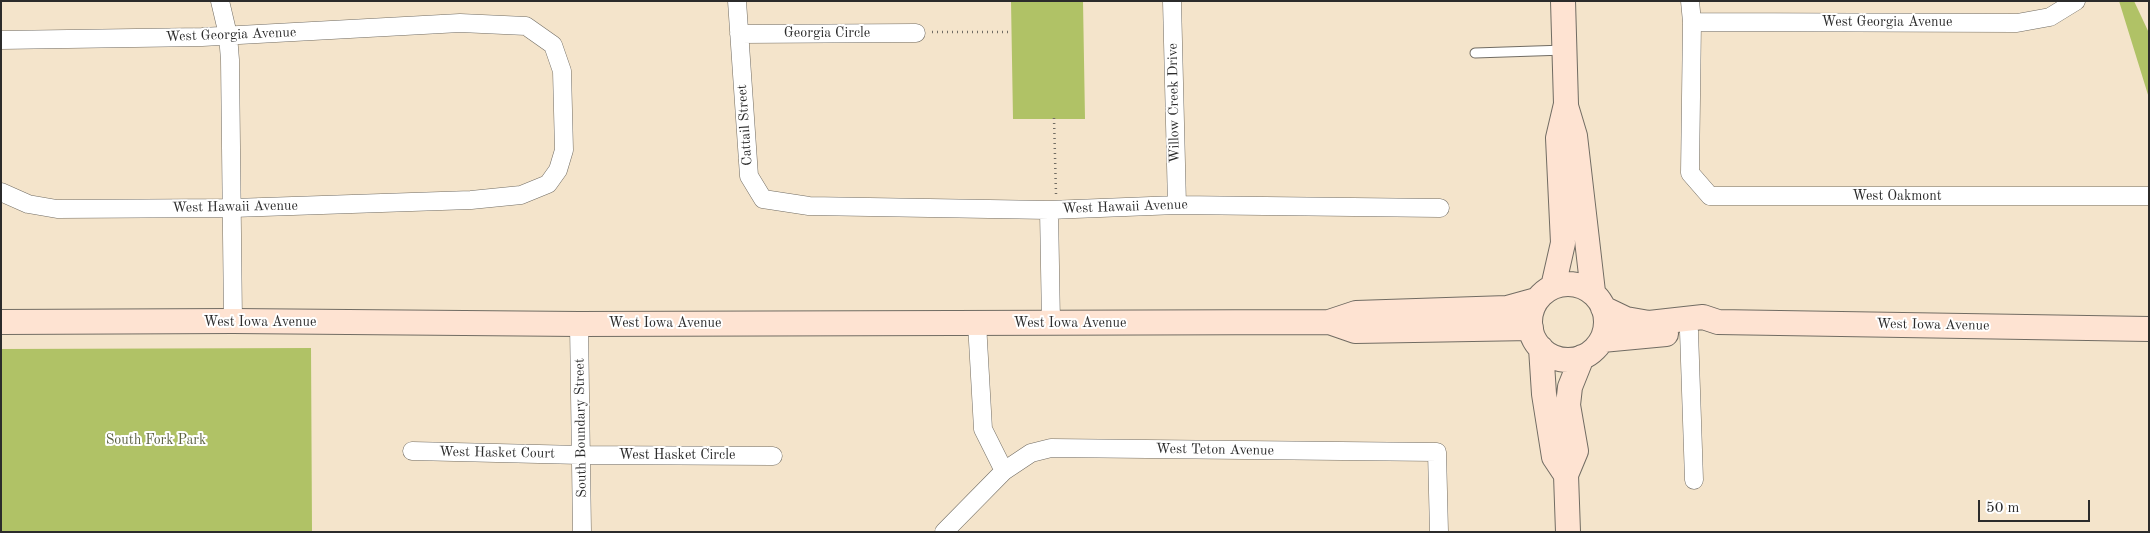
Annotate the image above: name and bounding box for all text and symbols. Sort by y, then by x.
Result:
street label: West Georgia Avenue [1822,14,1952,30]
street label: West Georgia Avenue [165,24,297,46]
street label: Georgia Circle [784,25,870,41]
street label: Willow Creek Drive [1165,43,1183,163]
street label: Cattail Street [734,84,756,166]
street label: West Oakmont [1852,188,1942,204]
street label: West Hawaii Avenue [1062,196,1188,218]
street label: West Hawaii Avenue [172,198,298,216]
street label: West Iowa Avenue [204,314,316,330]
street label: West Iowa Avenue [609,315,721,331]
street label: West Iowa Avenue [1014,315,1126,331]
street label: West Iowa Avenue [1876,316,1990,334]
street label: South Boundary Street [571,358,591,498]
park label: South Fork Park [106,432,206,448]
street label: West Teton Avenue [1156,441,1274,459]
street label: West Hasket Court [439,444,555,462]
street label: West Hasket Circle [619,447,735,463]
scale bar [1980,490,2092,522]
text: 50 m [1986,501,2020,516]

